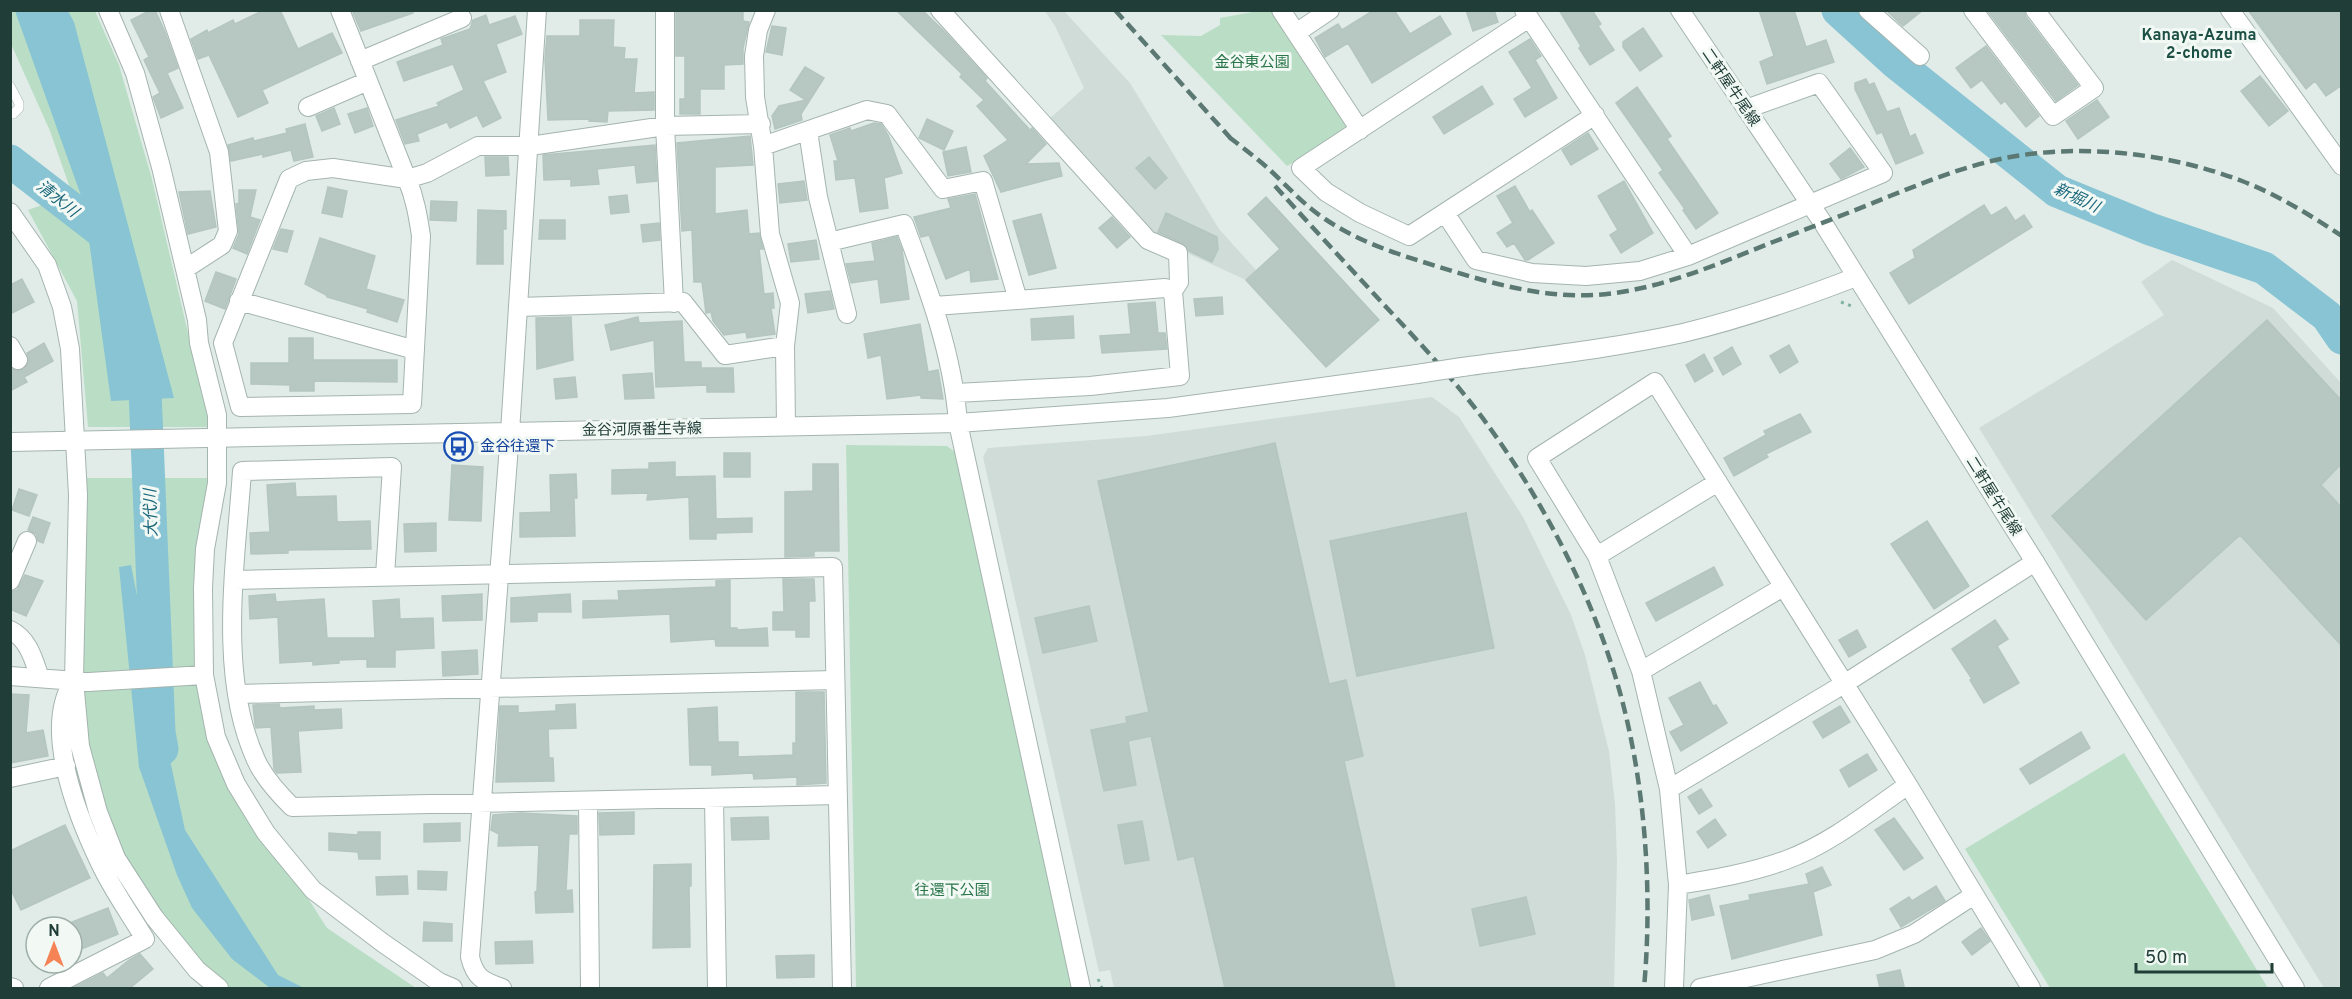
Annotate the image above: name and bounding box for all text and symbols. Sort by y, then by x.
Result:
district label: Kanaya-Azuma 2-chome [2142,26,2256,64]
street label: 二軒屋牛尾線 [1697,45,1763,130]
park label: 金谷東公園 [1214,54,1290,73]
water label: 清水川 [32,177,83,223]
water label: 新堀川 [2050,180,2104,219]
street label: 金谷河原番生寺線 [582,420,702,441]
bus stop icon: 金谷往還下 [443,430,475,462]
place label: 金谷往還下 [480,438,555,457]
street label: 二軒屋牛尾線 [1961,454,2025,540]
water label: 大代川 [141,487,163,537]
park label: 往還下公園 [914,882,990,901]
north arrow [24,915,84,975]
text: N [48,922,60,942]
scale bar [2136,936,2272,974]
text: 50 m [2145,947,2187,970]

